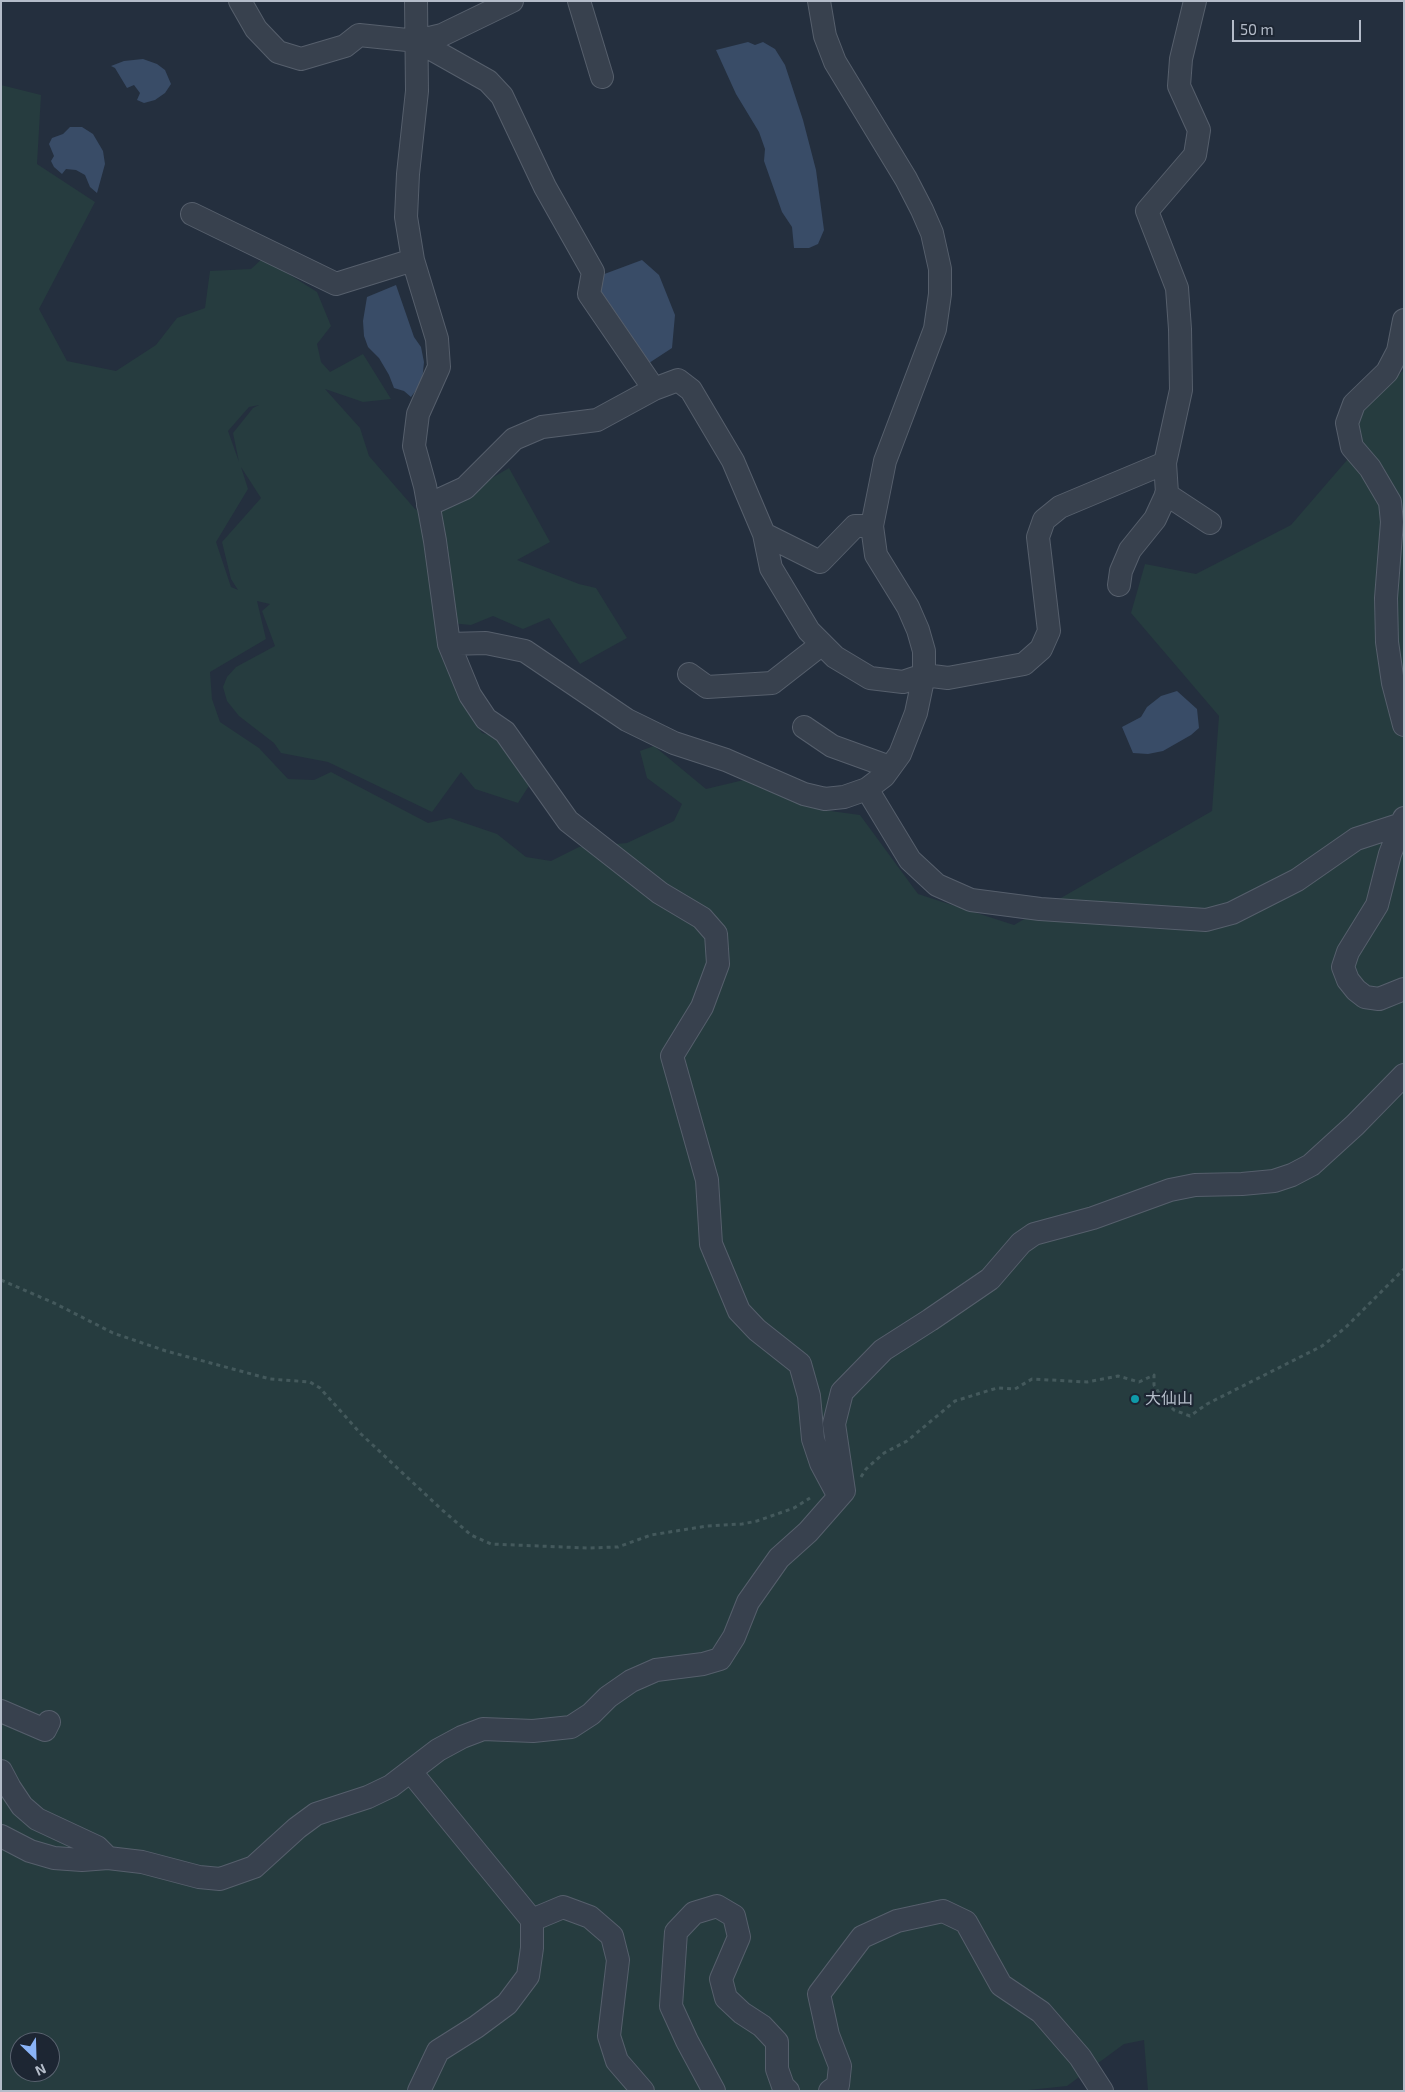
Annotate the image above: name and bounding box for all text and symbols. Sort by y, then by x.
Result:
scale bar [1235,10,1364,42]
text: 50 m [1240,20,1274,38]
place label: 大仙山 [1145,1389,1193,1409]
marker: 大仙山 [1129,1393,1141,1405]
north arrow [10,2032,60,2082]
text: N [33,2060,49,2080]

